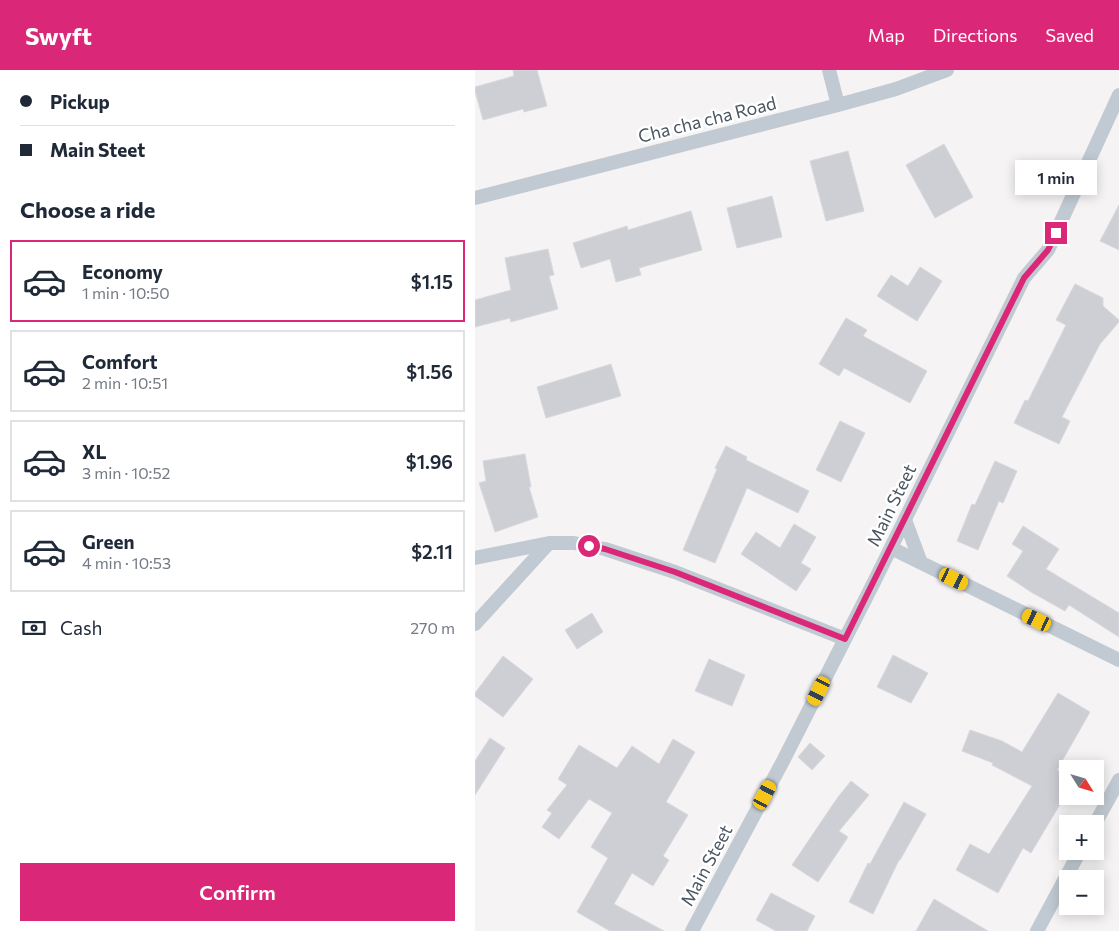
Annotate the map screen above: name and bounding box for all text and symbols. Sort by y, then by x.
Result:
text: Swyft [25,21,92,50]
text: Map [868,24,905,46]
text: Directions [933,24,1017,46]
text: Saved [1045,24,1094,46]
text: Pickup [50,90,110,113]
street label: Cha cha cha Road [636,91,778,147]
text: Main Steet [50,138,145,161]
callout: 1 min [1015,160,1097,196]
text: 1 min [1037,168,1075,187]
text: Choose a ride [20,196,155,223]
route end [1045,222,1067,244]
icon: car [22,259,67,304]
text: Economy [82,260,163,283]
text: $1.15 [411,270,453,293]
text: 1 min · 10:50 [82,283,170,302]
icon: car [22,349,67,394]
text: Comfort [82,350,158,373]
text: $1.56 [406,360,453,383]
text: 2 min · 10:51 [82,373,168,392]
icon: car [22,439,67,484]
text: XL [82,440,107,463]
text: $1.96 [406,450,453,473]
street label: Main Steet [862,460,920,550]
text: 3 min · 10:52 [82,463,170,482]
icon: car [22,529,67,574]
text: Green [82,530,134,553]
route start [578,535,600,557]
text: $2.11 [411,540,453,563]
text: 4 min · 10:53 [82,553,171,572]
car [937,566,970,592]
car [1020,607,1053,633]
icon: cash [20,614,48,642]
text: Cash [60,616,102,639]
text: 270 m [410,618,455,637]
car [805,674,832,708]
north arrow [1059,760,1104,805]
map controls [1059,760,1104,915]
car [751,778,778,812]
button: + [1059,815,1104,860]
street label: Main Steet [675,821,737,909]
button: Confirm [20,863,455,921]
button: − [1059,870,1104,915]

